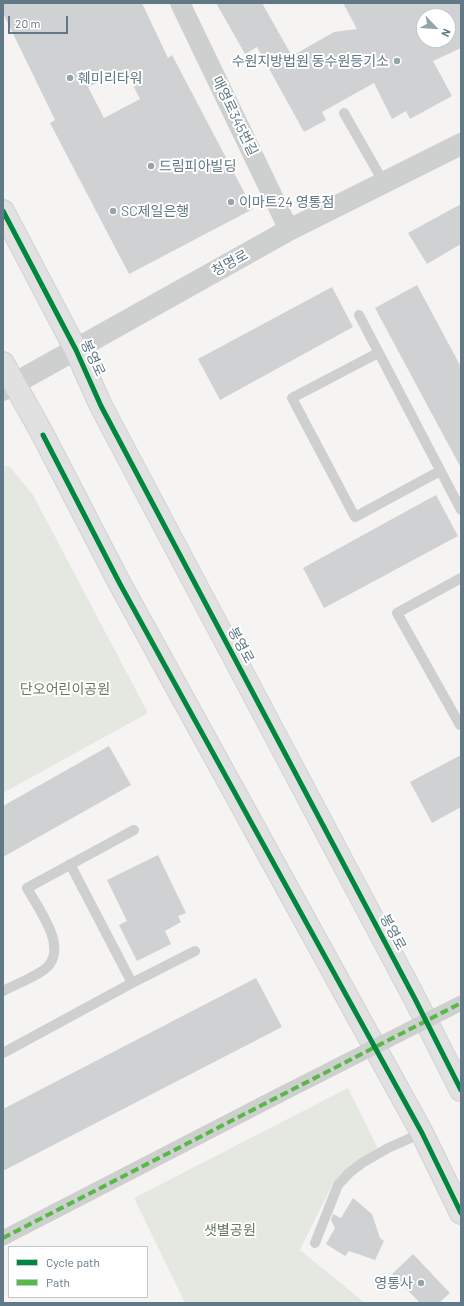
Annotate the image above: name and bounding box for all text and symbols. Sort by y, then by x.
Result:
scale bar [10,8,70,34]
north arrow [416,8,456,48]
text: 20 m [15,16,41,30]
text: N [439,27,454,39]
place label: 수원지방법원 동수원등기소 [232,53,389,69]
marker: 수원지방법원 동수원등기소 [392,56,402,66]
place label: 훼미리타워 [78,70,142,86]
marker: 훼미리타워 [65,73,75,83]
street label: 매영로345번길 [208,73,262,159]
place label: 드림피아빌딩 [159,158,236,174]
marker: 드림피아빌딩 [146,161,156,171]
place label: 이마트24 영통점 [239,194,334,210]
marker: 이마트24 영통점 [226,197,236,207]
place label: SC제일은행 [121,203,189,219]
marker: SC제일은행 [108,206,118,216]
street label: 청명로 [209,246,251,280]
street label: 봉영로 [77,337,109,379]
street label: 봉영로 [225,624,257,666]
park label: 단오어린이공원 [20,681,110,697]
street label: 봉영로 [377,911,409,953]
park label: 샛별공원 [204,1222,256,1238]
legend [8,1246,148,1298]
text: Cycle path [46,1255,100,1269]
text: Path [46,1275,70,1289]
place label: 영통사 [374,1275,413,1291]
marker: 영통사 [416,1278,426,1288]

